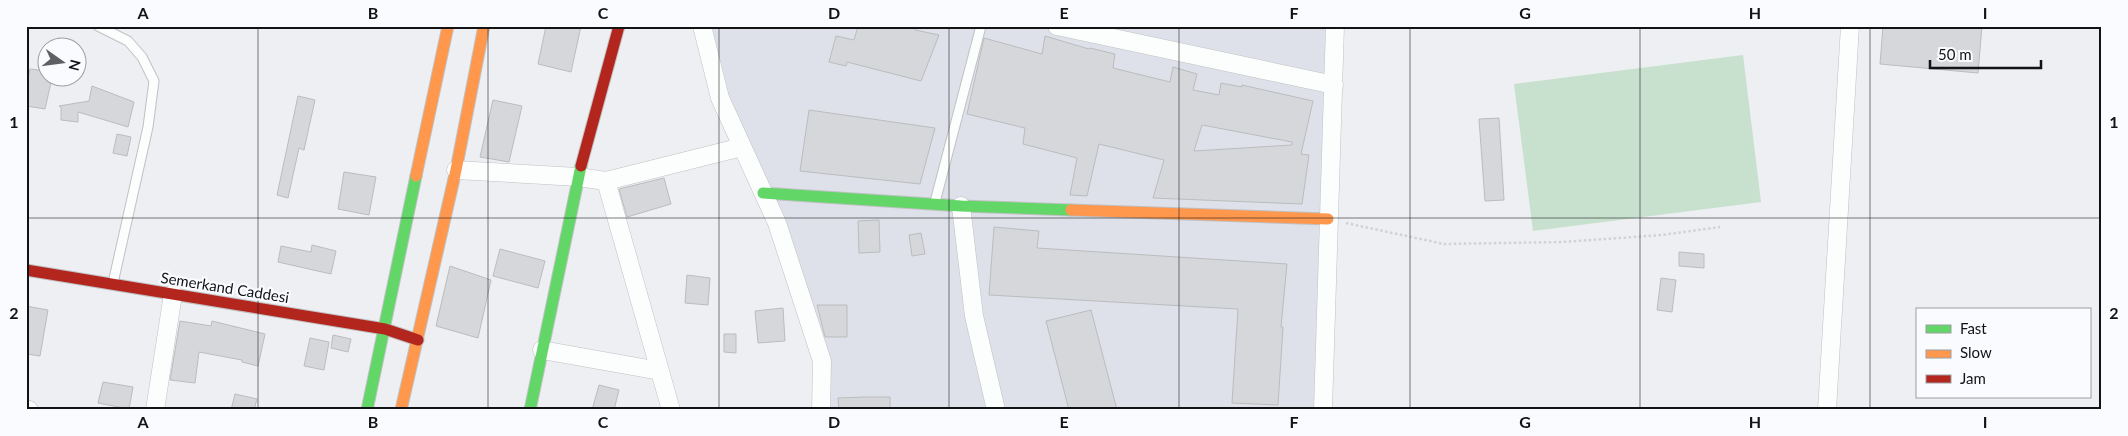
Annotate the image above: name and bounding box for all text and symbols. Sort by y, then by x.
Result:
text: A [136,3,149,22]
text: B [368,3,378,22]
text: C [598,3,609,22]
text: D [828,3,840,22]
text: E [1059,3,1069,22]
text: F [1289,3,1299,22]
text: G [1519,3,1531,22]
text: H [1749,3,1761,22]
text: I [1983,3,1987,22]
north arrow [38,38,88,88]
scale bar [1930,38,2042,70]
text: 50 m [1938,45,1972,63]
text: N [66,58,85,73]
text: 1 [9,112,19,131]
text: 1 [2109,112,2119,131]
street label: Semerkand Caddesi [160,268,290,306]
text: 2 [9,303,19,322]
text: 2 [2109,303,2119,322]
legend [1916,308,2090,398]
text: Fast [1960,319,1987,337]
text: Slow [1960,343,1992,361]
text: Jam [1960,369,1986,387]
text: A [136,412,149,431]
text: B [368,412,378,431]
text: C [598,412,609,431]
text: D [828,412,840,431]
text: E [1059,412,1069,431]
text: F [1289,412,1299,431]
text: G [1519,412,1531,431]
text: H [1749,412,1761,431]
text: I [1983,412,1987,431]

